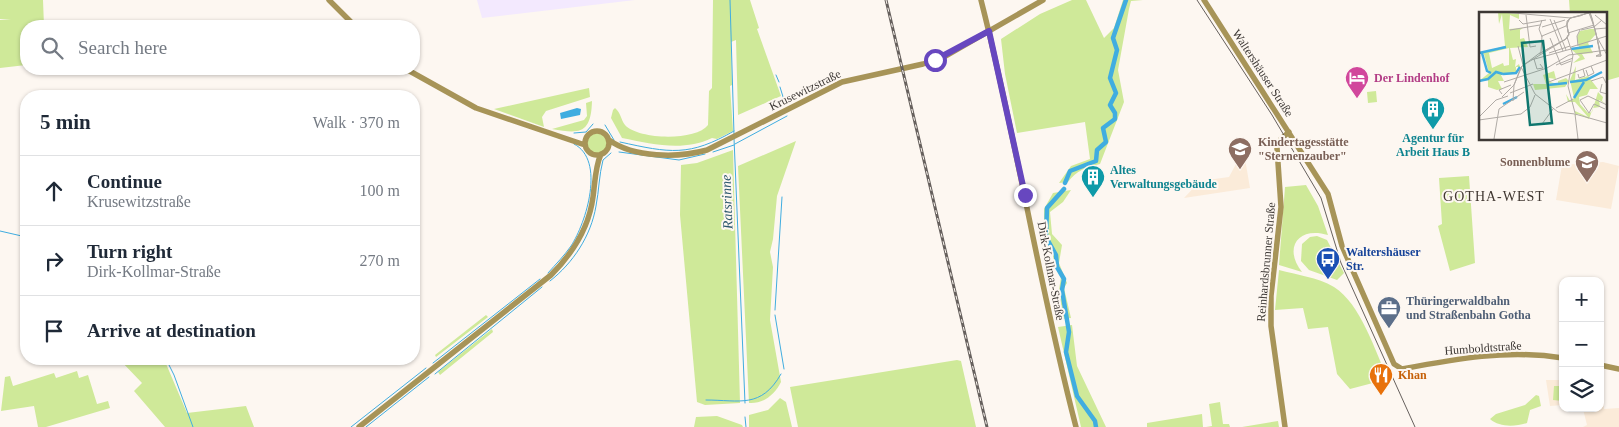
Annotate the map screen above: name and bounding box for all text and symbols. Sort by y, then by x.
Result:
inset map [1479,12,1606,140]
search box [20,20,420,75]
street label: Waltershäuser Straße [1230,27,1296,119]
icon: search [38,34,66,62]
text: Search here [78,37,167,58]
route start [924,49,947,72]
hotel icon: Der Lindenhof [1344,65,1370,99]
street label: Krusewitzstraße [767,67,843,113]
place label: Der Lindenhof [1374,71,1450,85]
building icon: Agentur für Arbeit Haus B [1420,96,1446,130]
text: 5 min [40,110,91,134]
text: Walk · 370 m [313,114,400,131]
place label: Agentur für Arbeit Haus B [1396,131,1470,159]
place label: Kindertagesstätte "Sternenzauber" [1258,135,1349,163]
school or university icon: Kindertagesstätte "Sternenzauber" [1227,136,1253,170]
school or university icon: Sonnenblume [1574,149,1600,183]
place label: Sonnenblume [1500,155,1571,169]
place label: Altes Verwaltungsgebäude [1110,163,1218,191]
building icon: Altes Verwaltungsgebäude [1080,164,1106,198]
text: Continue [87,171,162,192]
water label: Ratsrinne [719,175,735,230]
icon: ahead [40,177,68,205]
text: 100 m [360,182,400,199]
route end [1014,184,1037,207]
district label: GOTHA-WEST [1443,189,1545,204]
text: Krusewitzstraße [87,193,191,210]
street label: Reinhardsbrunner Straße [1254,202,1278,322]
street label: Dirk-Kollmar-Straße [1035,220,1067,322]
text: Turn right [87,241,172,262]
place label: Waltershäuser Str. [1346,245,1421,273]
bus stop icon: Waltershäuser Str. [1315,246,1341,280]
icon: right [40,247,68,275]
text: 270 m [360,252,400,269]
text: Dirk-Kollmar-Straße [87,263,221,280]
map controls [1559,277,1604,412]
button: + [1559,277,1604,322]
place label: Thüringerwaldbahn und Straßenbahn Gotha [1406,294,1531,322]
office icon: Thüringerwaldbahn und Straßenbahn Gotha [1376,295,1402,329]
icon: arrive [40,317,68,345]
text: Arrive at destination [87,320,256,341]
button: − [1559,322,1604,367]
street label: Humboldtstraße [1444,338,1522,358]
restaurant icon: Khan [1368,362,1394,396]
button: layers [1559,367,1604,412]
place label: Khan [1398,368,1427,382]

